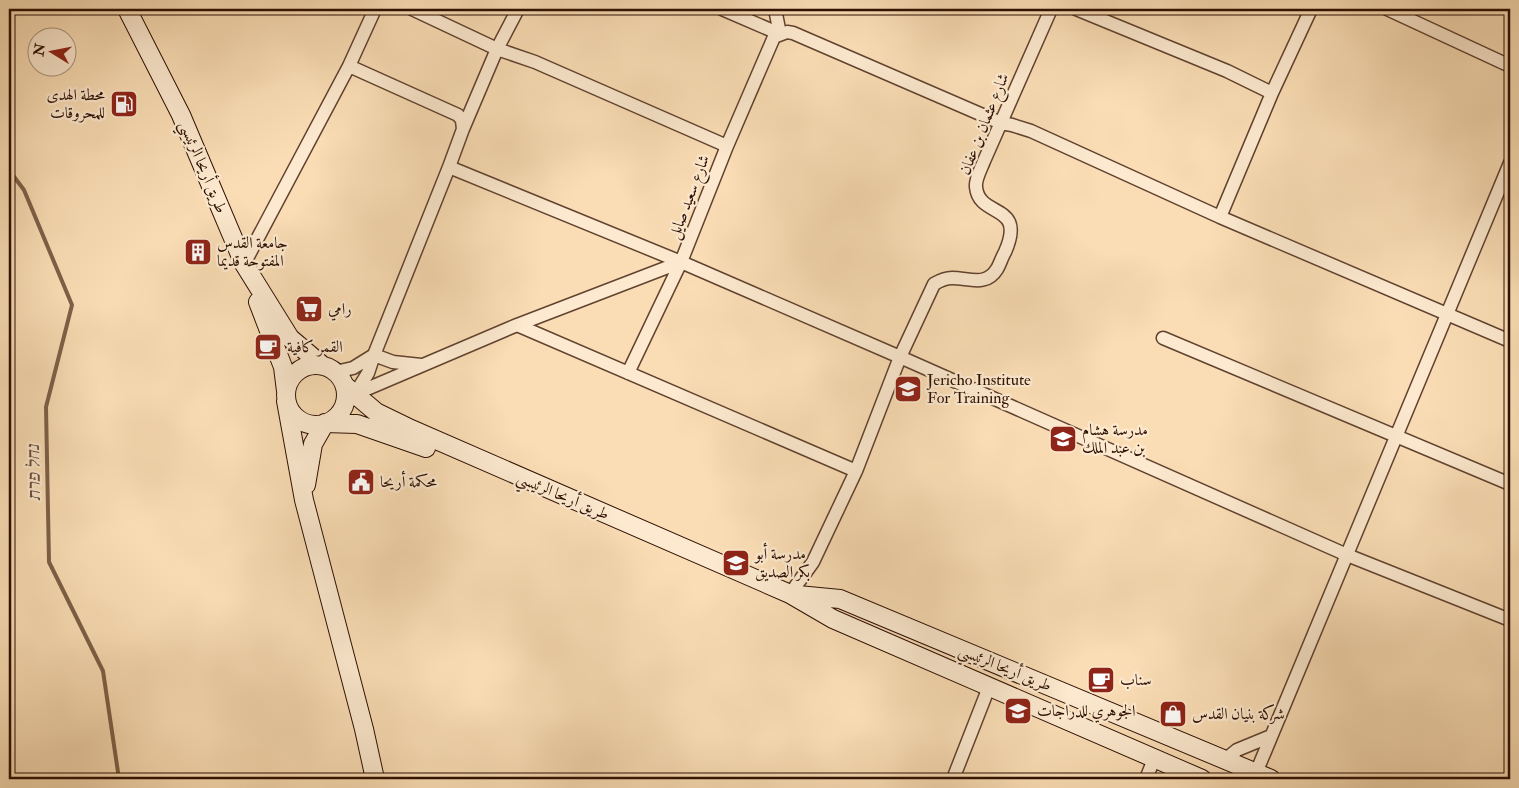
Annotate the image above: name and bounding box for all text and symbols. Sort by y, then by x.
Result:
north arrow [28,28,78,78]
text: N [30,42,49,58]
street label: شارع عثمان بن عفان [954,70,1016,179]
place label: محطة الهدى للمحروقات [46,85,105,123]
fuel station icon: محطة الهدى للمحروقات [109,89,139,119]
street label: طريق أريحا الرئيسي [170,117,233,218]
street label: شارع سعيد صايل [664,152,717,243]
place label: جامعة القدس المفتوحة قديما [217,233,288,271]
building icon: جامعة القدس المفتوحة قديما [183,237,213,267]
supermarket icon: رامي [294,294,324,324]
place label: رامي [328,299,352,321]
cafe icon: القمر كافية [253,332,283,362]
place label: القمر كافية [287,337,343,357]
place label: Jericho Institute For Training [926,370,1031,408]
school or university icon: Jericho Institute For Training [893,374,923,404]
place label: مدرسة هشام بن عبد الملك [1082,420,1148,458]
school or university icon: مدرسة هشام بن عبد الملك [1048,424,1078,454]
water label: נחל פרת [22,443,46,501]
street label: طريق أريحا الرئيسي [512,466,613,529]
public building icon: محكمة أريحا [346,467,376,497]
place label: محكمة أريحا [380,470,437,492]
place label: مدرسة أبو بكر الصديق [753,542,810,582]
school or university icon: مدرسة أبو بكر الصديق [721,548,751,578]
street label: طريق أريحا الرئيسي [954,638,1055,700]
cafe icon: سناب [1086,665,1116,695]
place label: سناب [1120,670,1151,690]
school or university icon: الجوهري للدراجات [1003,696,1033,726]
shop icon: شركة بنيان القدس [1158,699,1188,729]
place label: الجوهري للدراجات [1037,701,1136,723]
place label: شركة بنيان القدس [1192,704,1285,724]

